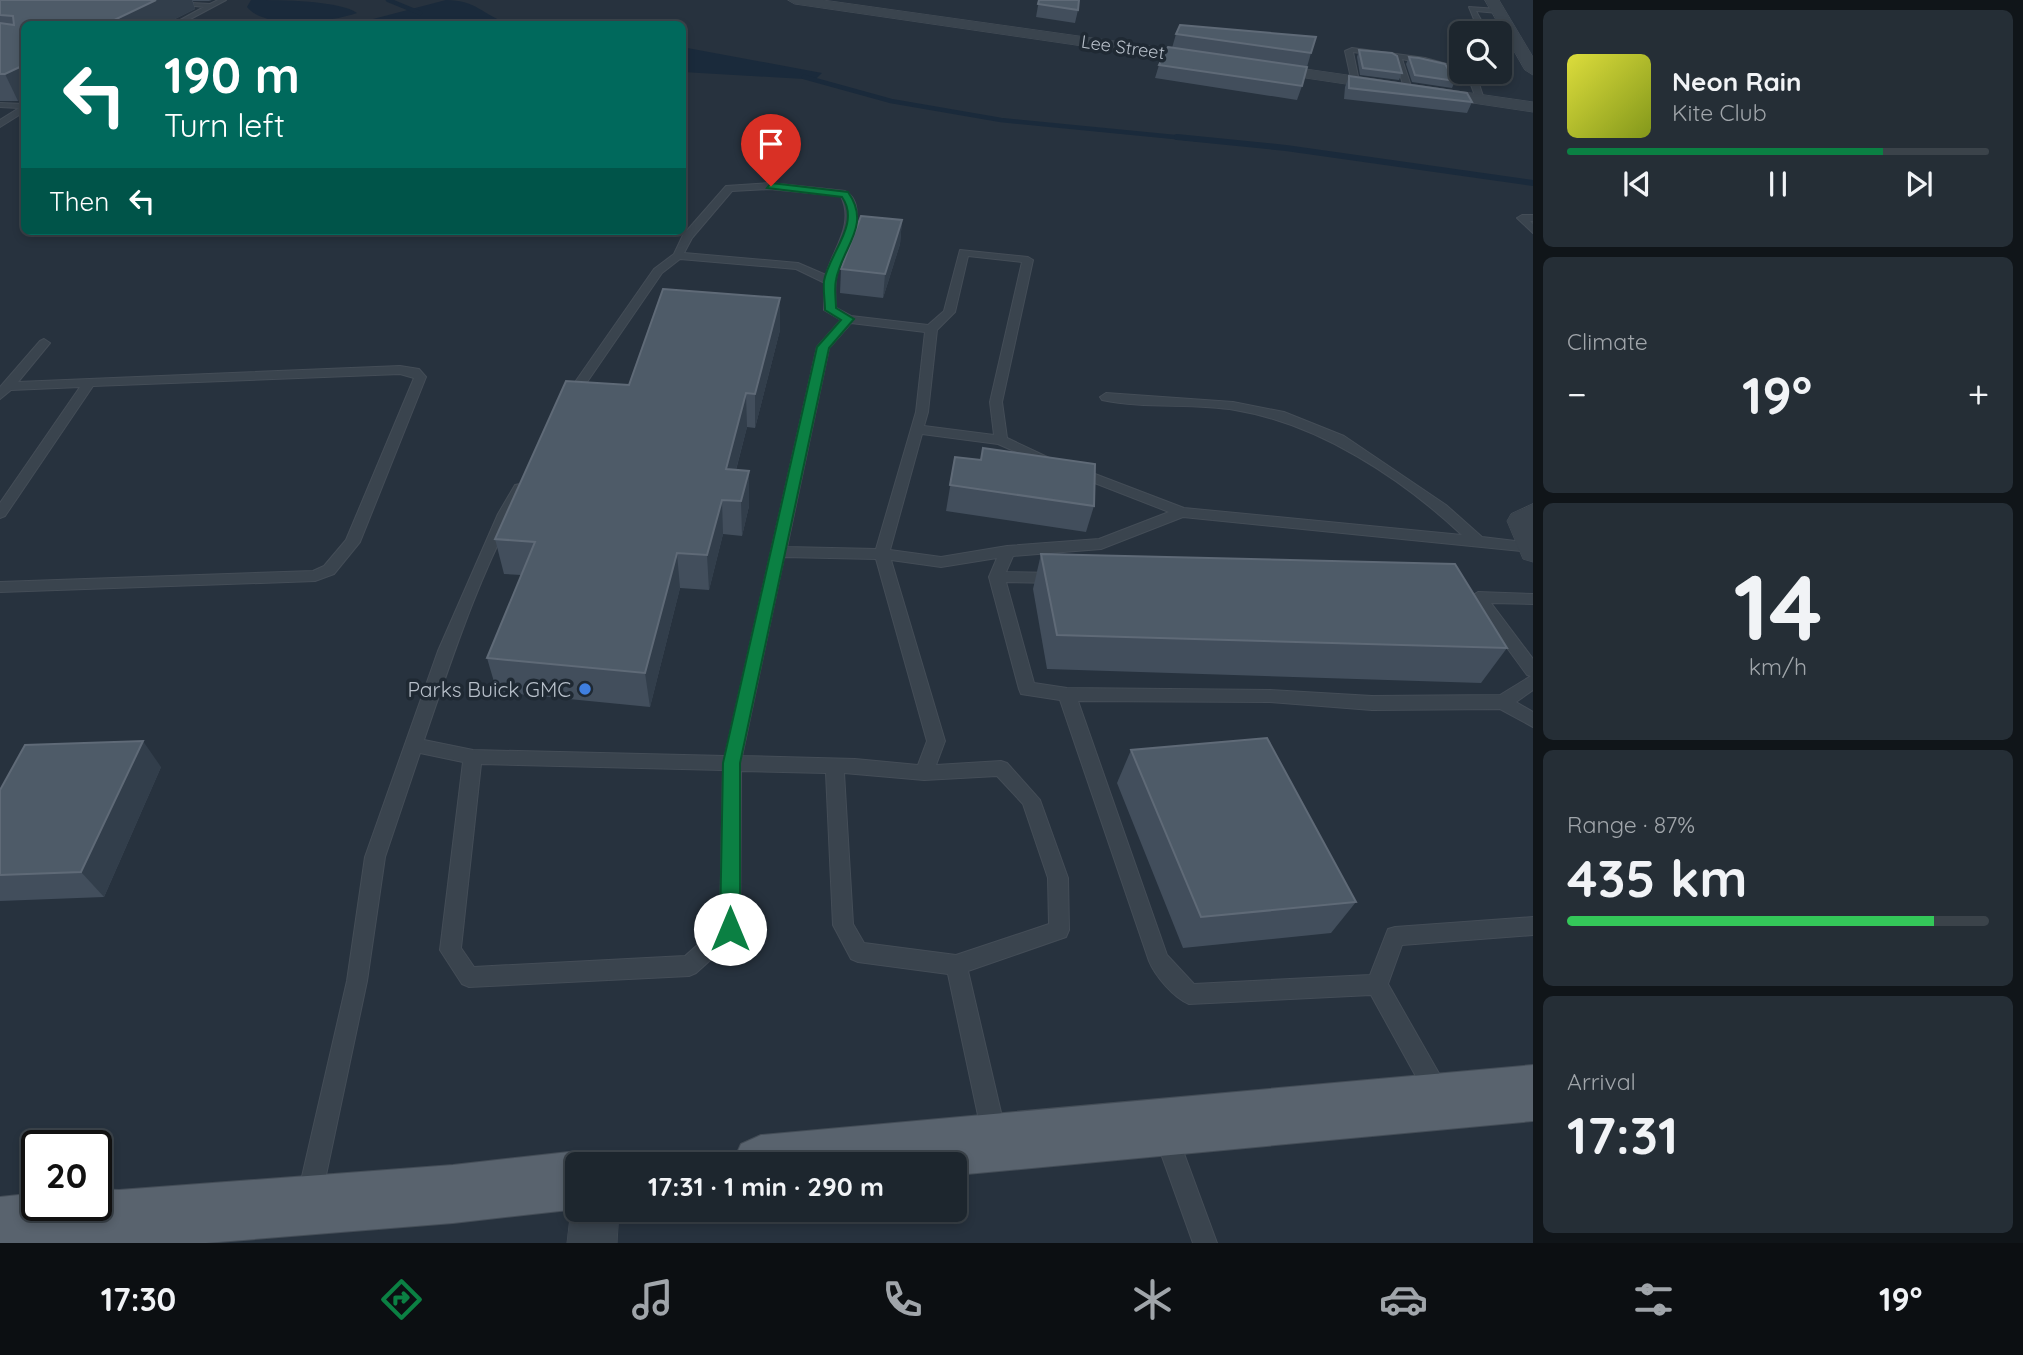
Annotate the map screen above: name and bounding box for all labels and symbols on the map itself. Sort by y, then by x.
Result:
street label: Lee Street [1080,30,1166,64]
pin [741,114,801,186]
place label: Parks Buick GMC [407,676,571,702]
marker: Parks Buick GMC [577,681,593,697]
position arrow [693,892,767,966]
speed limit sign: 20 [21,1130,112,1221]

